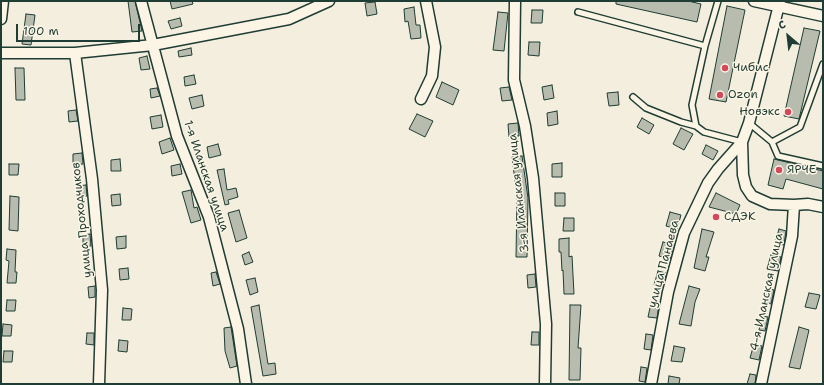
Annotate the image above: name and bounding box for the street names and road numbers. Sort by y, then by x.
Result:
street label: 1-я Иланская улица [180,119,232,233]
street label: 3-я Иланская улица [506,133,532,253]
street label: улица Проходчиков [69,161,95,279]
street label: улица Панаева [645,218,683,310]
street label: 4-я Иланская улица [747,232,787,352]

